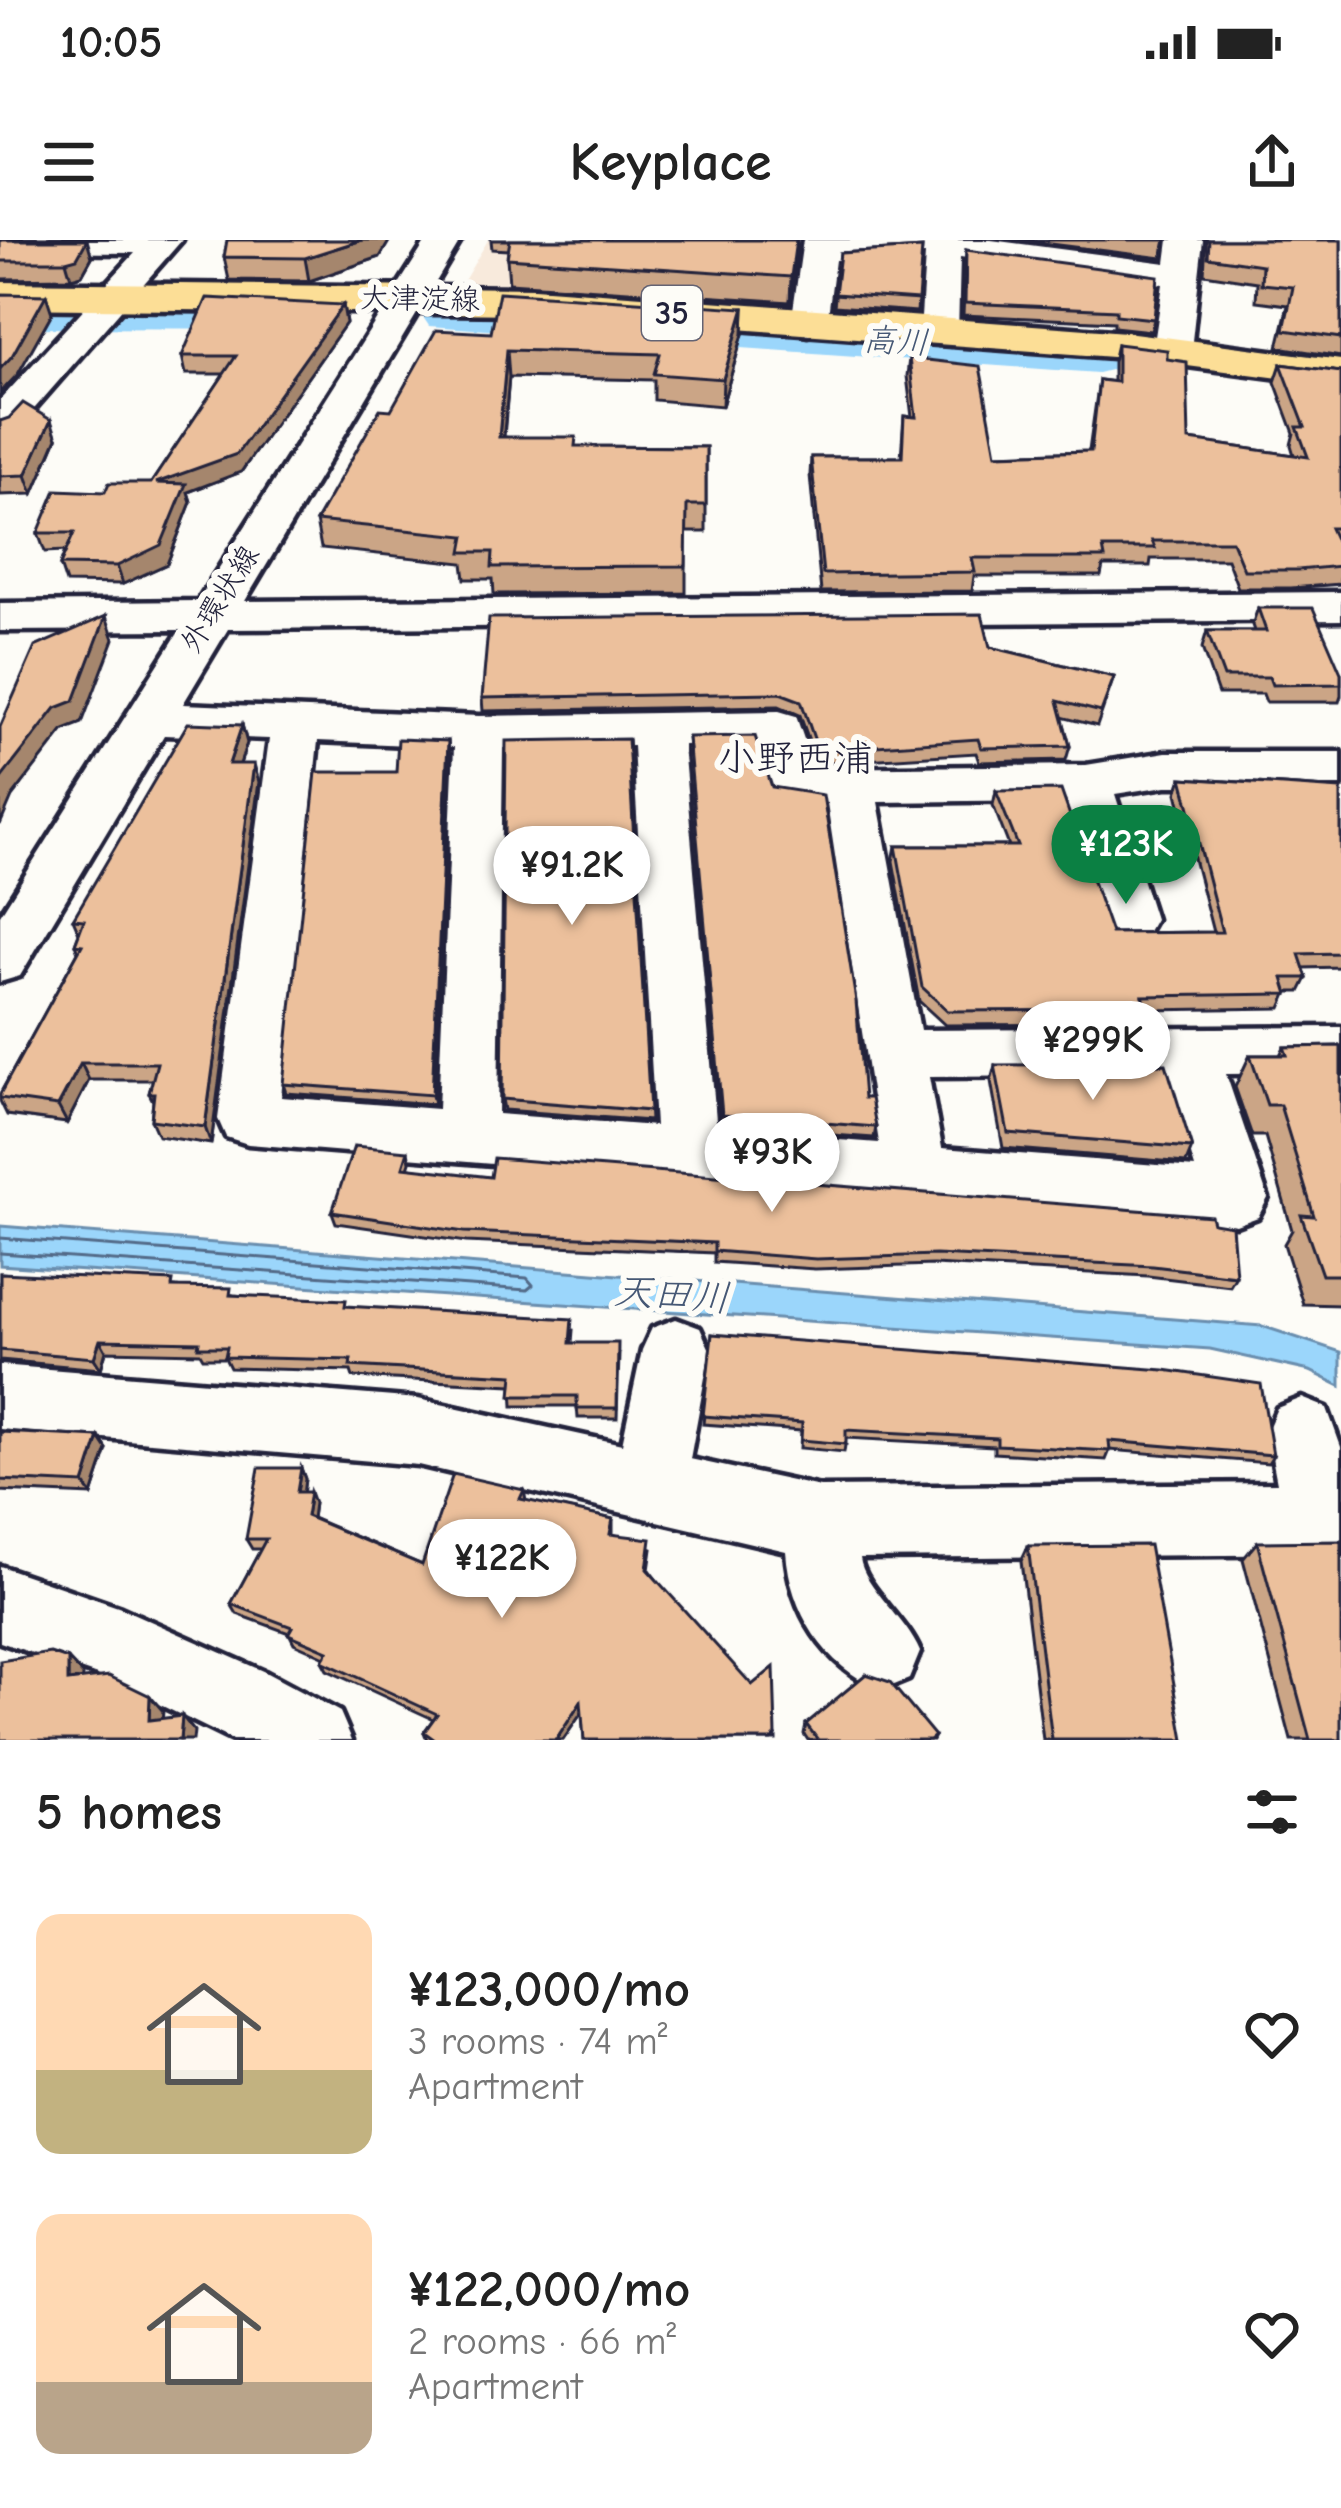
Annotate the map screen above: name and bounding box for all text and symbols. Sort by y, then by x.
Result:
text: 10:05 [60,16,162,68]
icon: menu [36,129,102,195]
icon: share [1239,129,1305,195]
text: Keyplace [570,131,771,194]
street label: 大津淀線 [360,280,480,318]
road number: 35 [642,286,702,340]
water label: 高川 [862,320,930,362]
street label: 外環状線 [173,539,267,659]
district label: 小野西浦 [717,736,873,781]
pin: ¥123K [1042,805,1210,907]
text: ¥123K [1078,821,1174,866]
pin: ¥91.2K [474,826,670,928]
text: ¥91.2K [520,842,624,887]
pin: ¥299K [1009,1001,1177,1103]
text: ¥299K [1042,1017,1144,1062]
pin: ¥93K [701,1113,843,1215]
text: ¥93K [732,1129,812,1174]
water label: 天田川 [612,1268,732,1322]
pin: ¥122K [418,1519,586,1621]
text: ¥122K [454,1535,550,1580]
icon: filters [1239,1779,1305,1845]
text: 5 homes [36,1783,222,1842]
text: ¥123,000/mo [408,1960,690,2019]
icon: home [132,1962,276,2106]
icon: heart [1239,2001,1305,2067]
text: 3 rooms · 74 m² [408,2019,667,2064]
text: Apartment [408,2064,583,2109]
text: ¥122,000/mo [408,2260,691,2319]
icon: home [132,2262,276,2406]
icon: heart [1239,2301,1305,2367]
text: 2 rooms · 66 m² [408,2319,676,2364]
text: Apartment [408,2364,583,2409]

